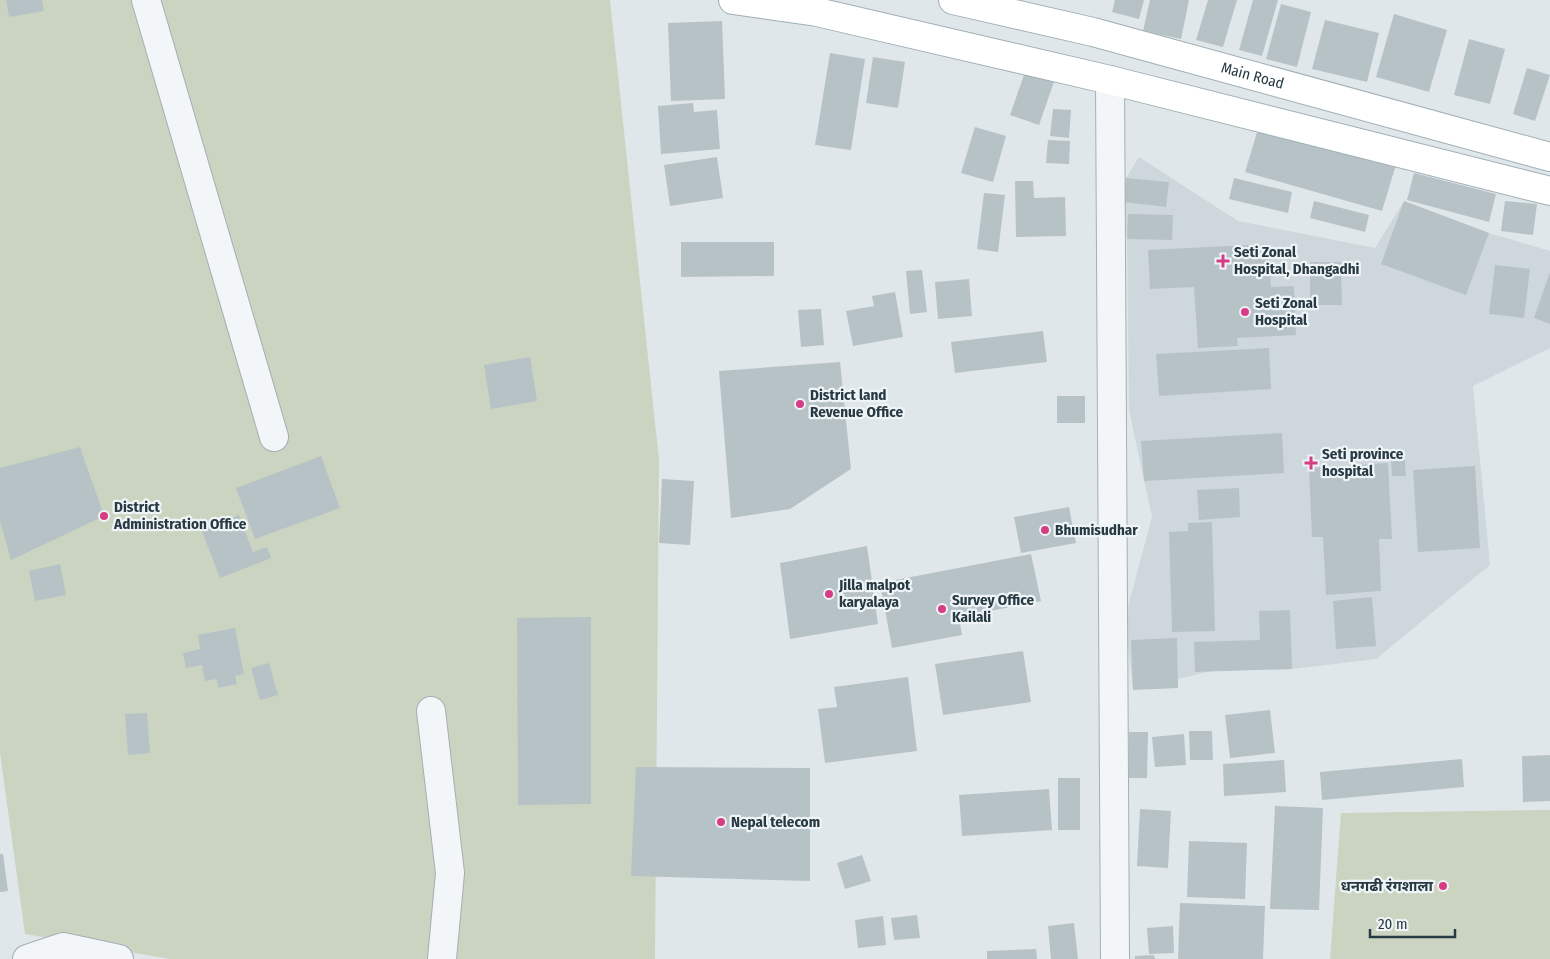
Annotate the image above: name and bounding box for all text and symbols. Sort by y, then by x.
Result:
street label: Main Road [1219,58,1286,93]
place label: Seti Zonal Hospital, Dhangadhi [1234,243,1360,278]
marker: Seti Zonal Hospital, Dhangadhi [1216,254,1230,268]
place label: Seti Zonal Hospital [1255,294,1318,329]
marker: Seti Zonal Hospital [1239,306,1251,318]
place label: District land Revenue Office [810,386,903,421]
marker: District land Revenue Office [794,398,806,410]
place label: Seti province hospital [1322,445,1404,480]
marker: Seti province hospital [1304,456,1318,470]
place label: District Administration Office [113,498,247,533]
marker: District Administration Office [98,510,110,522]
place label: Bhumisudhar [1055,521,1138,539]
marker: Bhumisudhar [1039,524,1051,536]
place label: Jilla malpot karyalaya [838,576,911,611]
marker: Jilla malpot karyalaya [823,588,835,600]
place label: Survey Office Kailali [952,591,1035,626]
marker: Survey Office Kailali [936,603,948,615]
place label: Nepal telecom [731,813,820,831]
marker: Nepal telecom [715,816,727,828]
place label: धनगढी रंगशाला [1340,877,1434,895]
marker: धनगढी रंगशाला [1437,880,1449,892]
scale bar [1370,906,1455,938]
text: 20 m [1378,915,1408,933]

